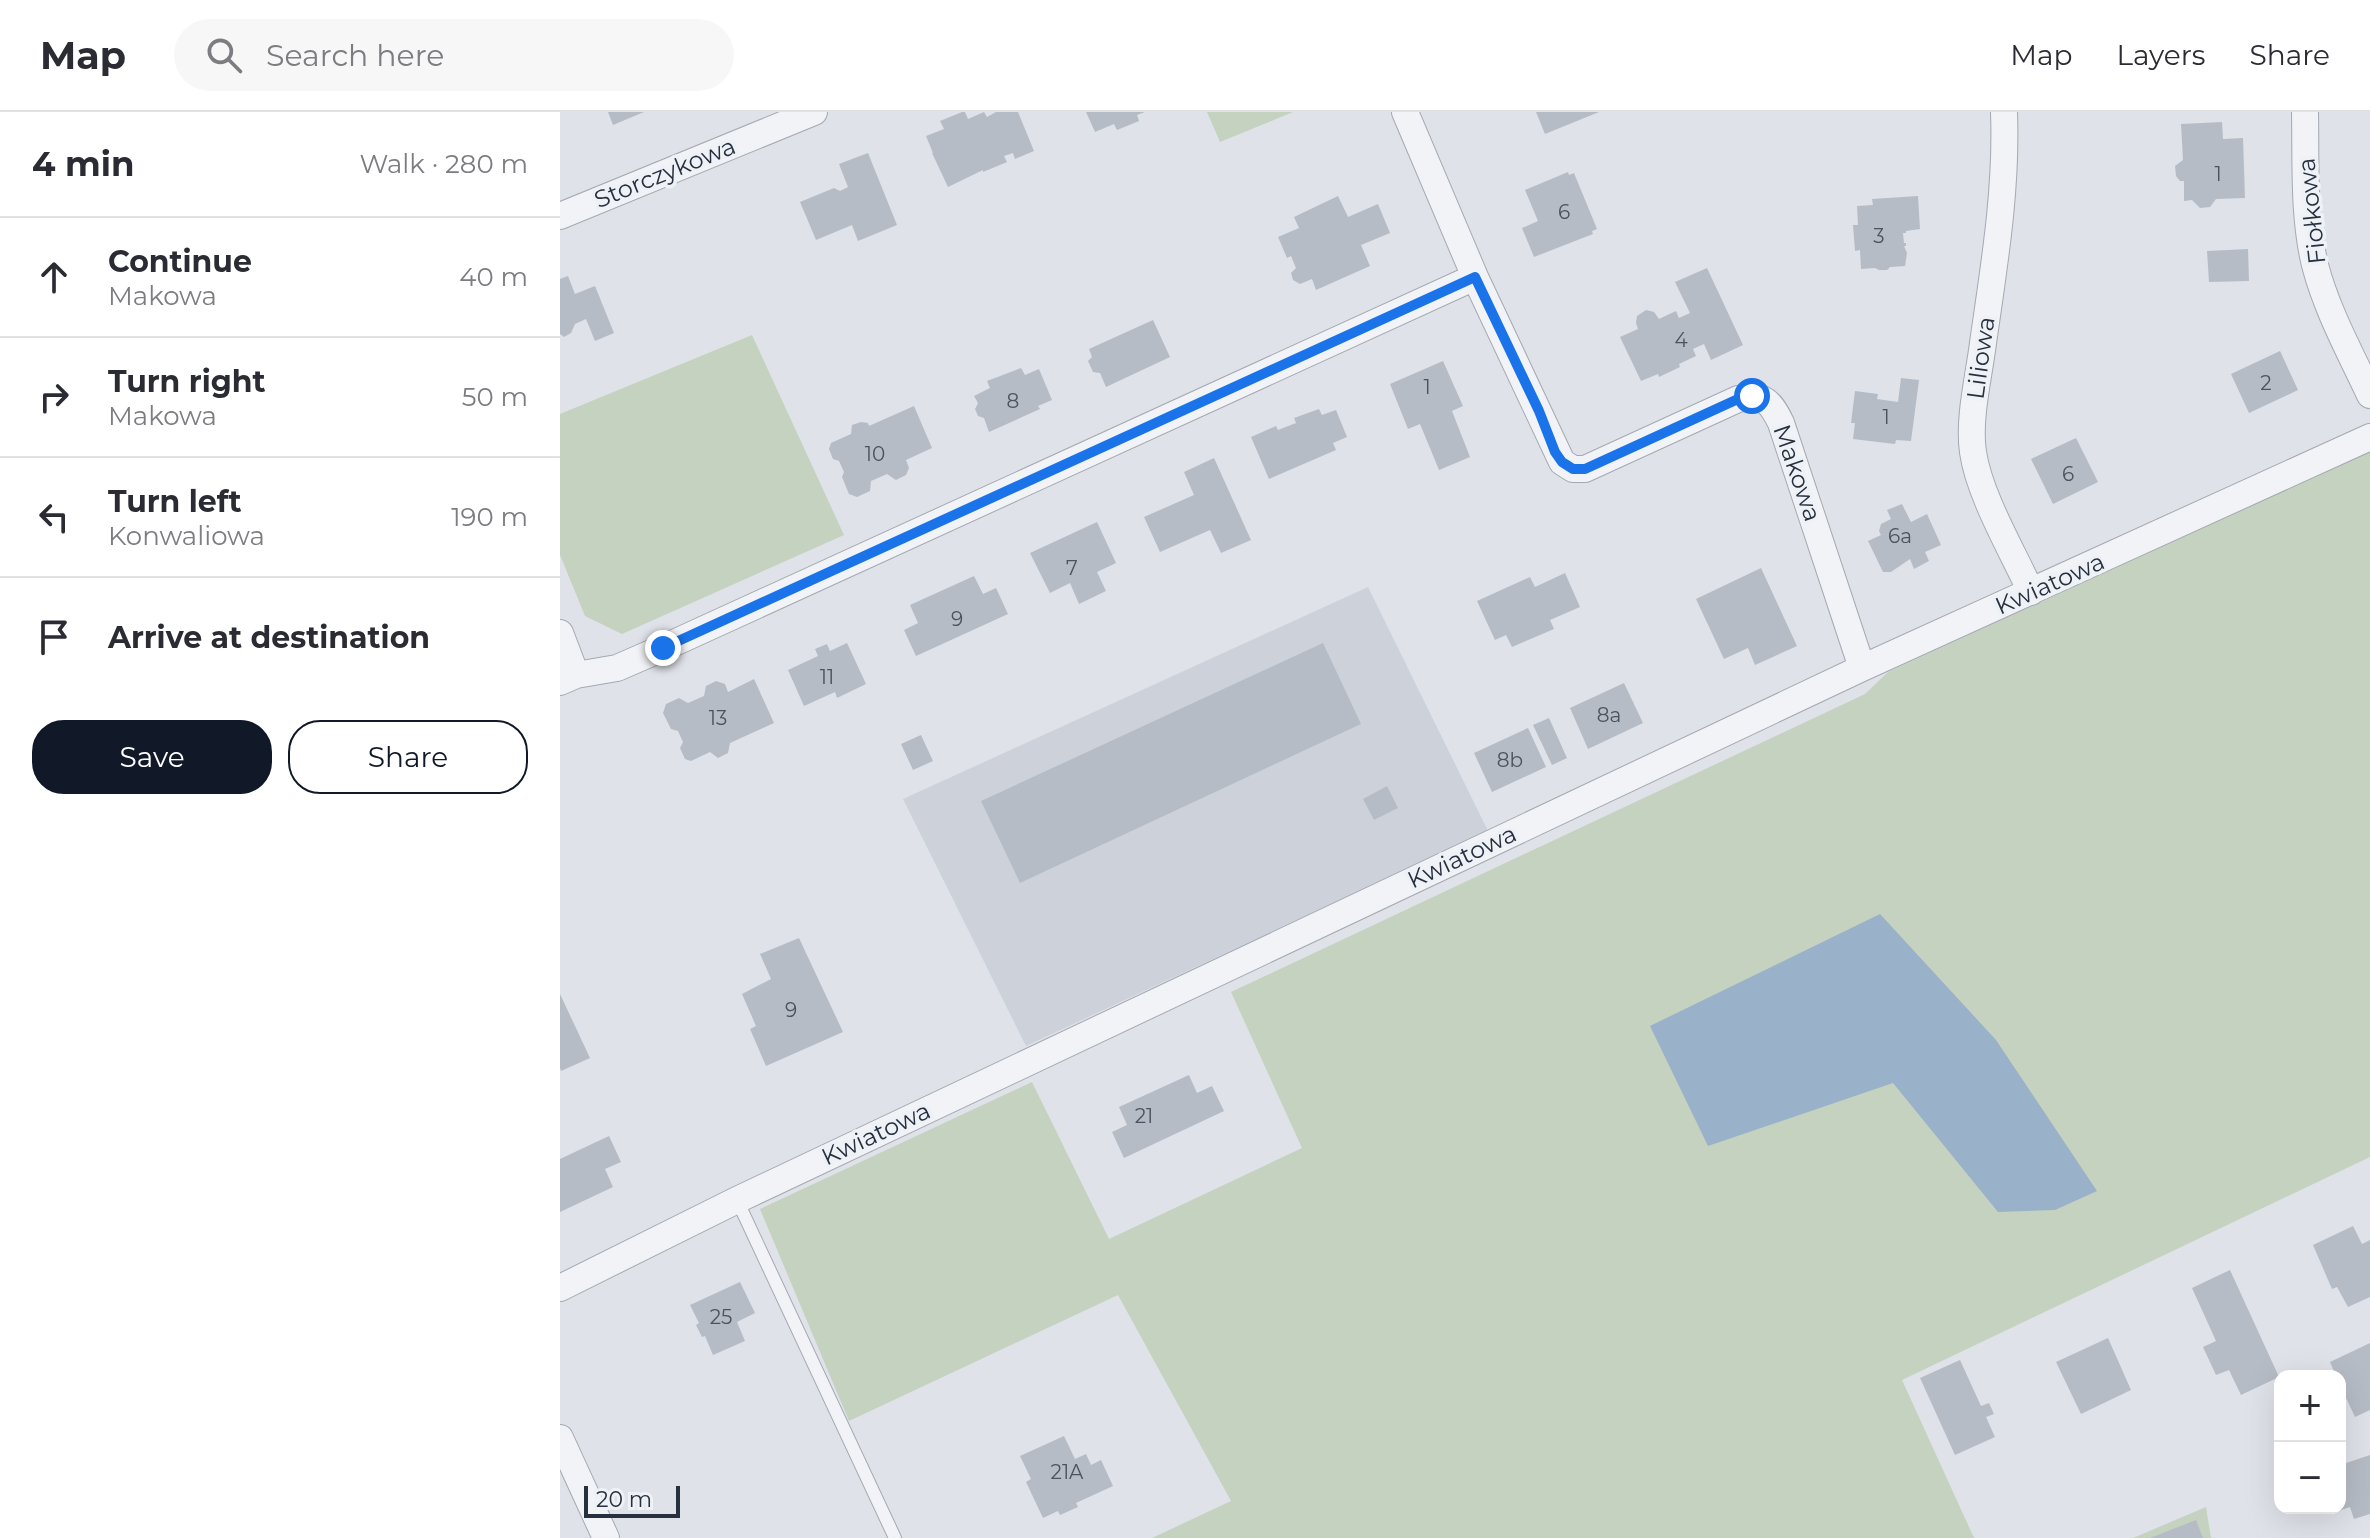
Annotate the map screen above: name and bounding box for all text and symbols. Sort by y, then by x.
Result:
search box [174,19,734,91]
text: Map [40,32,126,79]
icon: search [202,33,246,77]
text: Search here [266,37,444,74]
text: Map [2010,38,2073,72]
text: Layers [2117,38,2206,72]
text: Share [2250,38,2330,72]
street label: Storczykowa [590,131,740,214]
text: 4 min [32,143,134,185]
text: Walk · 280 m [360,148,528,180]
street label: Fiołkowa [2292,156,2332,266]
house number: 1 [2214,162,2222,186]
house number: 6 [1558,200,1570,224]
house number: 3 [1873,224,1885,248]
text: Continue [108,243,252,280]
icon: ahead [32,255,76,299]
text: 40 m [459,261,528,293]
text: Makowa [108,280,217,312]
street label: Liliowa [1960,315,2001,401]
house number: 4 [1674,328,1688,352]
text: Turn right [108,363,265,400]
house number: 2 [2260,371,2272,395]
icon: right [32,375,76,419]
house number: 1 [1423,375,1431,399]
route start [1734,378,1770,414]
text: 50 m [462,381,528,413]
house number: 8 [1007,389,1019,413]
text: Makowa [108,400,217,432]
house number: 1 [1882,405,1890,429]
street label: Makowa [1767,421,1828,525]
house number: 10 [865,442,885,466]
house number: 6 [2062,462,2074,486]
text: Turn left [108,483,241,520]
icon: left [32,495,76,539]
text: 190 m [451,501,528,533]
text: Konwaliowa [108,520,265,552]
house number: 6a [1888,524,1912,548]
street label: Kwiatowa [1991,547,2109,621]
house number: 7 [1066,556,1078,580]
house number: 9 [951,607,963,631]
icon: arrive [32,615,76,659]
text: Arrive at destination [108,619,430,656]
route end [645,630,681,666]
house number: 11 [820,665,834,689]
house number: 8a [1597,703,1621,727]
house number: 13 [709,706,727,730]
button: Save [32,720,272,794]
button: Share [288,720,528,794]
house number: 8b [1497,748,1523,772]
street label: Kwiatowa [1403,819,1521,894]
house number: 9 [785,998,797,1022]
street label: Kwiatowa [817,1096,935,1171]
house number: 21 [1135,1104,1153,1128]
house number: 25 [710,1305,732,1329]
map controls [2274,1370,2346,1514]
button: + [2274,1370,2346,1442]
button: − [2274,1442,2346,1514]
house number: 21A [1051,1460,1084,1484]
scale bar [584,1482,680,1518]
text: 20 m [596,1486,652,1513]

